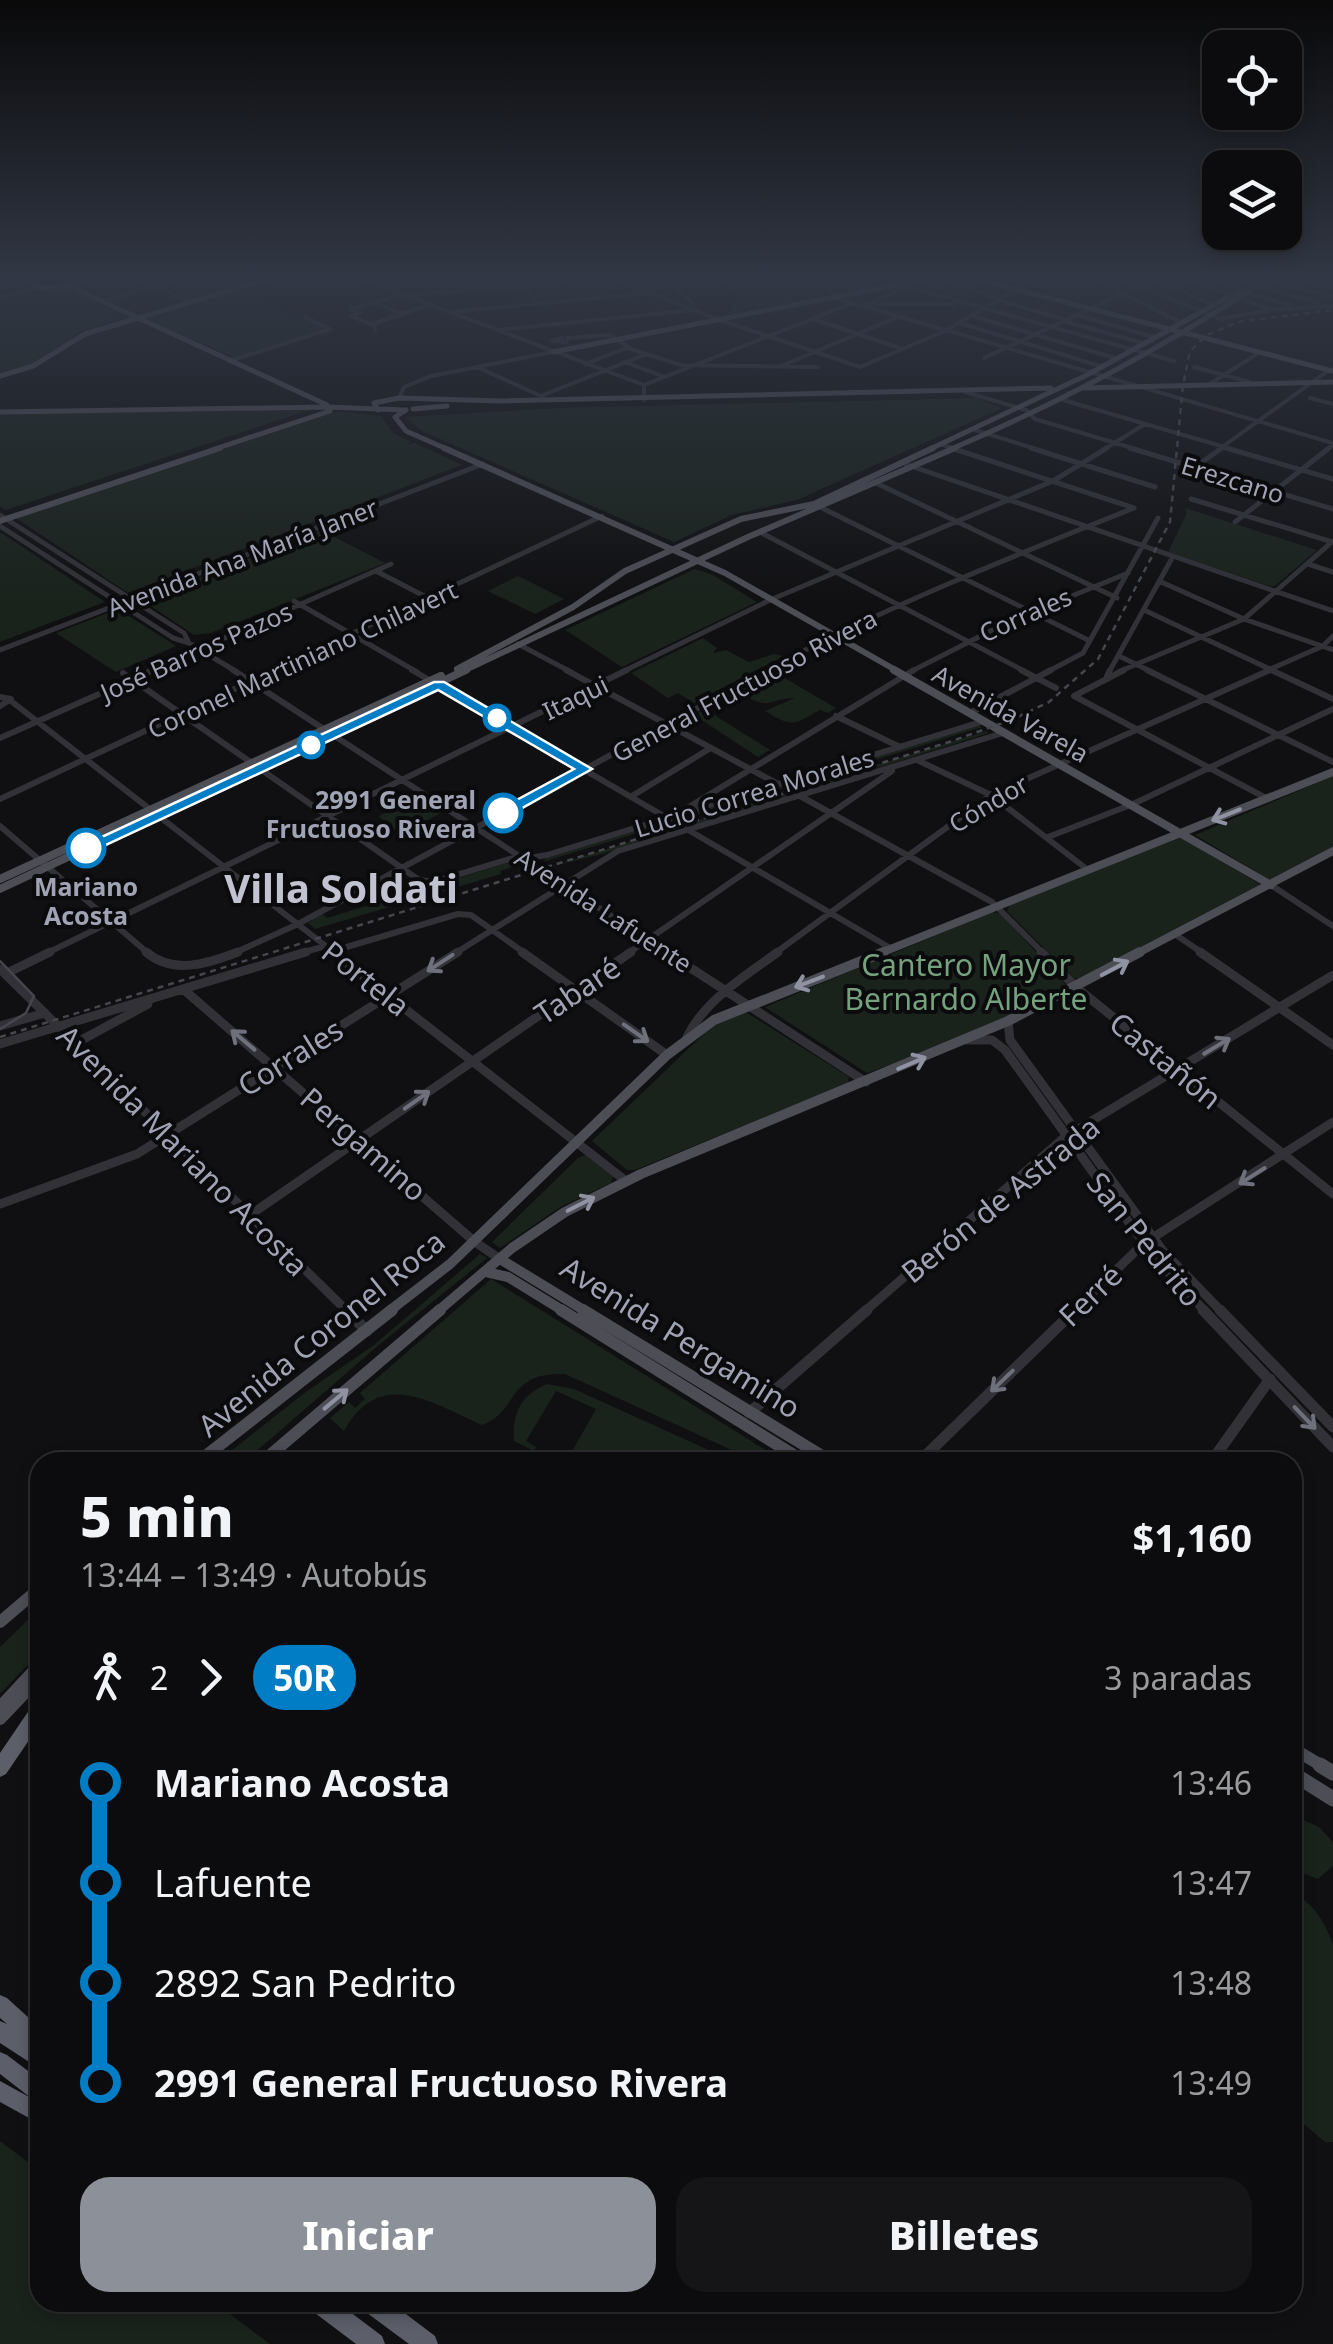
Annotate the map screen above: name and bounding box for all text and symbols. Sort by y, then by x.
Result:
map controls [1202,30,1302,250]
button: locate [1202,30,1302,130]
button: layers [1202,150,1302,250]
street label: Erezcano [1177,447,1289,511]
street label: Avenida Ana María Janer [102,490,382,624]
street label: Coronel Martiniano Chilavert [142,572,462,746]
street label: Corrales [973,579,1077,649]
street label: José Barros Pazos [93,593,297,709]
street label: General Fructuoso Rivera [606,601,882,769]
street label: Avenida Varela [927,656,1095,770]
street label: Itaqui [537,667,613,727]
unlabelled marker [484,705,510,731]
unlabelled marker [298,732,324,758]
street label: Lucio Correa Morales [630,739,878,845]
street label: Cóndor [942,766,1034,840]
place label: 2991 General Fructuoso Rivera [266,782,476,845]
marker: 2991 General Fructuoso Rivera [484,794,522,832]
one-way arrow [1211,808,1242,826]
marker: Mariano Acosta [67,829,105,867]
street label: Avenida Lafuente [509,840,699,980]
district label: Villa Soldati [224,860,458,915]
place label: Mariano Acosta [34,869,138,932]
street label: Portela [314,931,418,1025]
park label: Cantero Mayor Bernardo Alberte [845,944,1087,1019]
street label: Tabaré [526,946,628,1034]
one-way arrow [426,952,454,973]
one-way arrow [1099,958,1129,977]
one-way arrow [794,974,824,992]
street label: Castañón [1101,1002,1231,1118]
street label: Corrales [229,1009,351,1105]
street label: Avenida Mariano Acosta [48,1015,318,1285]
one-way arrow [622,1022,649,1043]
one-way arrow [231,1029,257,1051]
one-way arrow [1202,1036,1231,1056]
one-way arrow [896,1053,926,1071]
street label: Pergamino [292,1078,436,1210]
one-way arrow [402,1090,430,1111]
street label: Berón de Astrada [892,1106,1108,1292]
street label: San Pedrito [1078,1163,1212,1315]
one-way arrow [1238,1165,1266,1186]
one-way arrow [565,1194,595,1213]
street label: Avenida Coronel Roca [189,1221,453,1445]
street label: Avenida Pergamino [553,1247,809,1427]
street label: Ferré [1049,1255,1131,1335]
one-way arrow [991,1369,1015,1393]
one-way arrow [323,1388,348,1411]
one-way arrow [1293,1405,1317,1429]
text: 5 min [80,1478,234,1553]
text: $1,160 [1132,1511,1252,1563]
text: 13:44 – 13:49 · Autobús [80,1553,427,1596]
icon: walk [80,1650,135,1705]
icon: forward [183,1650,238,1705]
text: 50R [273,1654,336,1701]
text: 2 [150,1656,168,1699]
text: 3 paradas [1104,1656,1252,1699]
text: Mariano Acosta [154,1756,450,1808]
text: 13:46 [1170,1761,1252,1804]
text: Lafuente [154,1856,312,1908]
text: 13:47 [1170,1861,1252,1904]
text: 2892 San Pedrito [154,1956,456,2008]
text: 13:48 [1170,1961,1252,2004]
text: 2991 General Fructuoso Rivera [154,2056,728,2108]
text: 13:49 [1170,2061,1252,2104]
button: Iniciar [80,2177,656,2292]
button: Billetes [676,2177,1252,2292]

